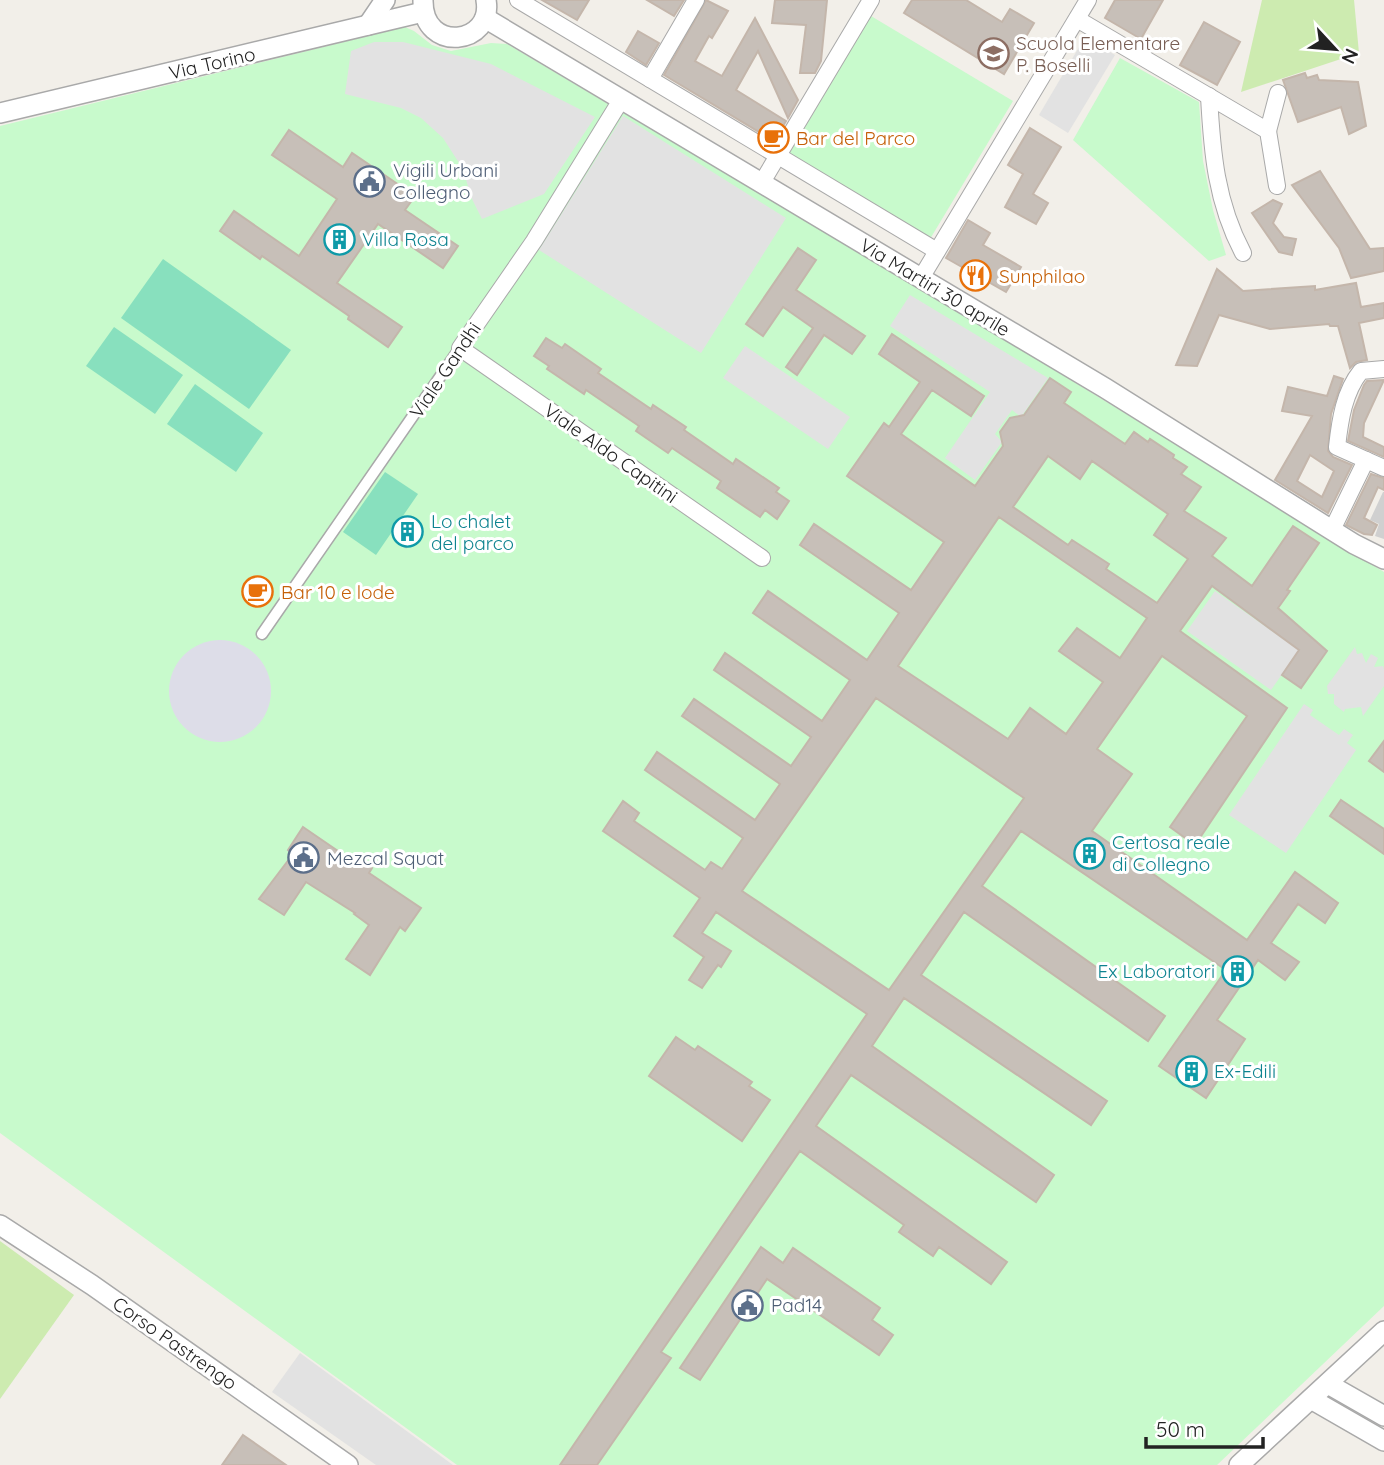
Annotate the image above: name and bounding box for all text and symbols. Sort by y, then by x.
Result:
north arrow [1300,14,1370,84]
place label: Scuola Elementare P. Boselli [1016,31,1180,77]
school or university icon: Scuola Elementare P. Boselli [976,37,1010,71]
street label: Via Torino [166,41,258,85]
text: N [1336,45,1364,68]
cafe icon: Bar del Parco [756,121,790,155]
place label: Bar del Parco [796,126,915,150]
place label: Vigili Urbani Collegno [393,158,498,204]
public building icon: Vigili Urbani Collegno [353,164,387,198]
building icon: Villa Rosa [322,222,356,256]
place label: Villa Rosa [362,227,449,251]
street label: Via Martiri 30 aprile [856,233,1014,341]
restaurant icon: Sunphilao [959,259,993,293]
place label: Sunphilao [999,264,1085,288]
street label: Viale Gandhi [404,317,486,423]
street label: Viale Aldo Capitini [539,398,683,508]
place label: Lo chalet del parco [431,509,514,555]
building icon: Lo chalet del parco [391,515,425,549]
cafe icon: Bar 10 e lode [241,575,275,609]
place label: Bar 10 e lode [281,580,395,604]
place label: Certosa reale di Collegno [1112,830,1230,876]
building icon: Certosa reale di Collegno [1072,836,1106,870]
public building icon: Mezcal Squat [287,841,321,875]
place label: Mezcal Squat [327,846,444,870]
building icon: Ex Laboratori [1221,954,1255,988]
place label: Ex Laboratori [1097,959,1215,983]
building icon: Ex-Edili [1174,1054,1208,1088]
place label: Ex-Edili [1214,1059,1276,1083]
public building icon: Pad14 [731,1288,765,1322]
street label: Corso Pastrengo [108,1291,242,1395]
place label: Pad14 [771,1293,822,1317]
scale bar [1146,1406,1263,1450]
text: 50 m [1156,1416,1205,1442]

